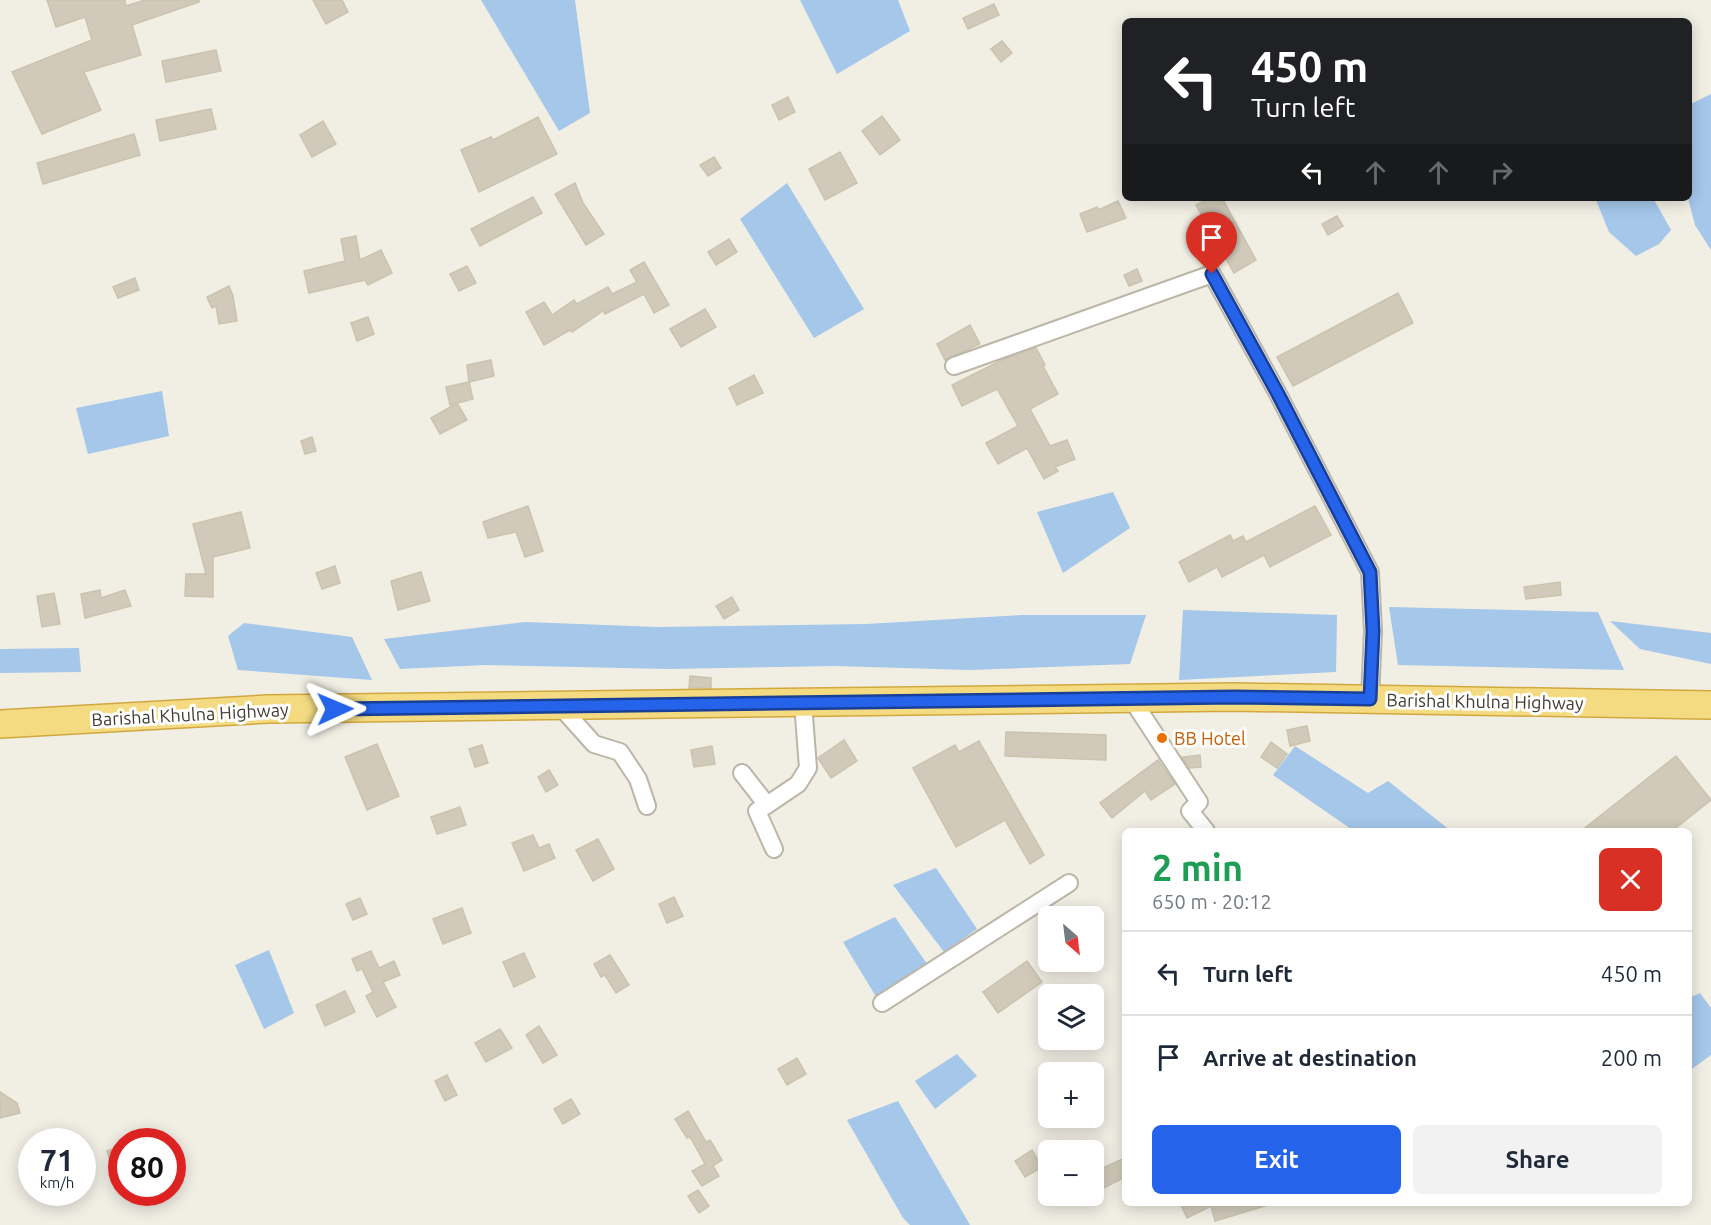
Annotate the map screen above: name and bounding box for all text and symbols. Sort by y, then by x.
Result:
icon: left [1152,42,1230,120]
text: 450 m [1251,43,1368,90]
text: Turn left [1251,92,1355,122]
icon: left [1296,156,1329,189]
icon: ahead [1359,156,1392,189]
icon: ahead [1422,156,1455,189]
icon: right [1485,156,1518,189]
pin [1186,212,1237,274]
icon: arrive [1195,221,1228,254]
position arrow [303,677,367,741]
street label: Barishal Khulna Highway [1386,689,1584,713]
street label: Barishal Khulna Highway [91,699,289,729]
place label: BB Hotel [1174,728,1246,748]
marker: BB Hotel [1155,731,1169,745]
text: 2 min [1152,847,1243,888]
button: close [1599,848,1662,911]
text: 650 m · 20:12 [1152,890,1272,913]
north arrow [1038,906,1104,972]
map controls [1038,906,1104,1206]
icon: left [1152,957,1185,990]
text: Turn left [1203,961,1293,986]
text: 450 m [1601,961,1662,986]
button: layers [1038,984,1104,1050]
icon: arrive [1152,1041,1185,1074]
text: Arrive at destination [1203,1045,1417,1070]
text: 200 m [1601,1045,1662,1070]
button: + [1038,1062,1104,1128]
button: Exit [1152,1125,1401,1194]
button: Share [1413,1125,1662,1194]
speed limit sign: 80 [108,1128,186,1206]
button: − [1038,1140,1104,1206]
text: 71 [40,1143,74,1177]
text: km/h [40,1174,74,1191]

